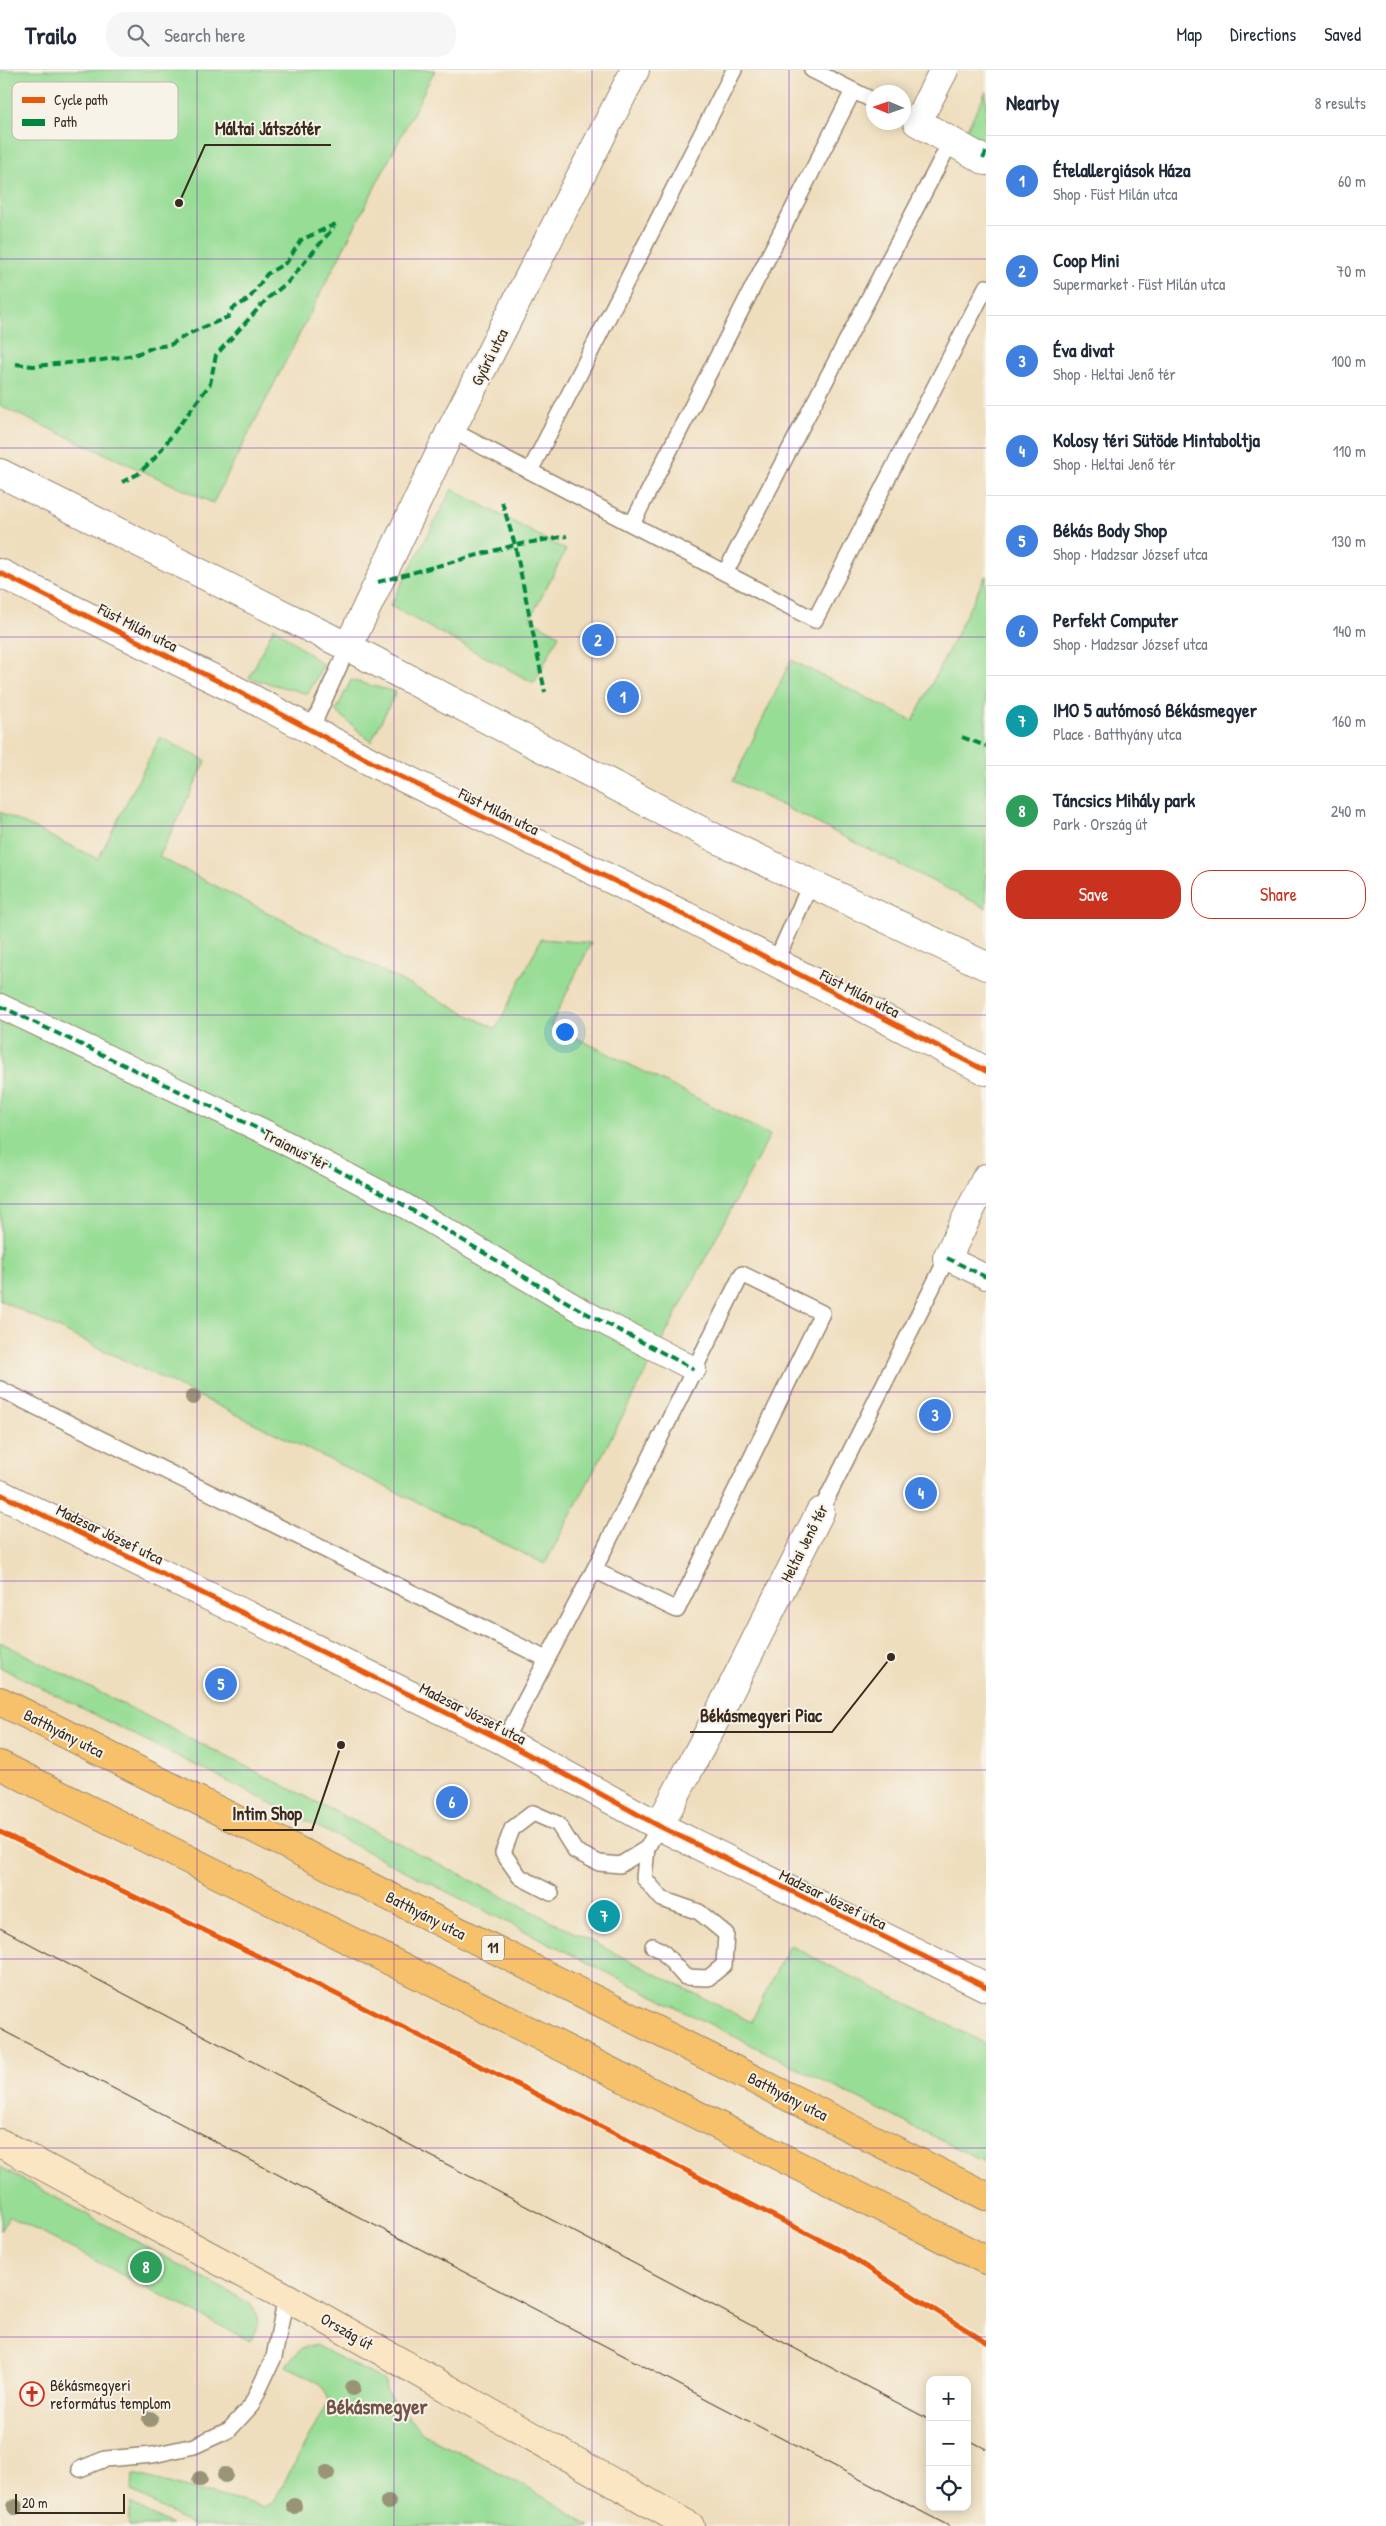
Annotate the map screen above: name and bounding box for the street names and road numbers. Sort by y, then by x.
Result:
street label: Gyűrű utca [465,325,513,389]
street label: Füst Milán utca [93,597,182,656]
street label: Füst Milán utca [454,782,543,840]
street label: Füst Milán utca [815,963,904,1022]
street label: Traianus tér [259,1123,333,1175]
street label: Madzsar József utca [53,1499,167,1569]
street label: Heltai Jenő tér [775,1500,833,1586]
street label: Madzsar József utca [416,1677,530,1749]
street label: Batthyány utca [20,1703,108,1763]
street label: Madzsar József utca [776,1864,890,1934]
street label: Batthyány utca [382,1885,470,1945]
road number: 11 [482,1936,504,1960]
street label: Batthyány utca [744,2066,832,2126]
street label: Ország út [317,2307,378,2355]

